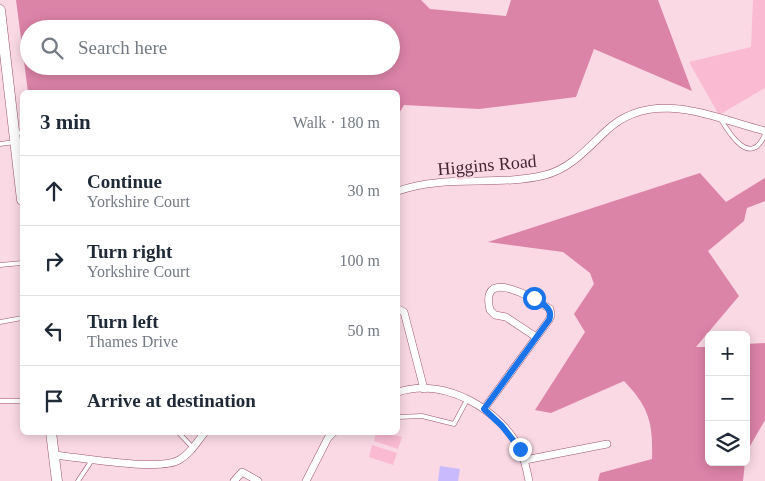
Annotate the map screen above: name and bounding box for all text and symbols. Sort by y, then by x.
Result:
search box [20,20,400,75]
icon: search [38,34,66,62]
text: Search here [78,37,167,58]
text: 3 min [40,110,91,134]
text: Walk · 180 m [293,114,380,131]
street label: Higgins Road [437,151,537,179]
text: Continue [87,171,162,192]
icon: ahead [40,177,68,205]
text: 30 m [348,182,380,199]
text: Yorkshire Court [87,193,190,210]
text: Turn right [87,241,172,262]
icon: right [40,247,68,275]
text: 100 m [340,252,380,269]
text: Yorkshire Court [87,263,190,280]
route start [523,287,546,310]
text: Turn left [87,311,159,332]
icon: left [40,317,68,345]
text: 50 m [348,322,380,339]
map controls [705,331,750,466]
button: + [705,331,750,376]
text: Thames Drive [87,333,178,350]
button: − [705,376,750,421]
icon: arrive [40,387,68,415]
text: Arrive at destination [87,390,256,411]
button: layers [705,421,750,466]
route end [509,438,532,461]

